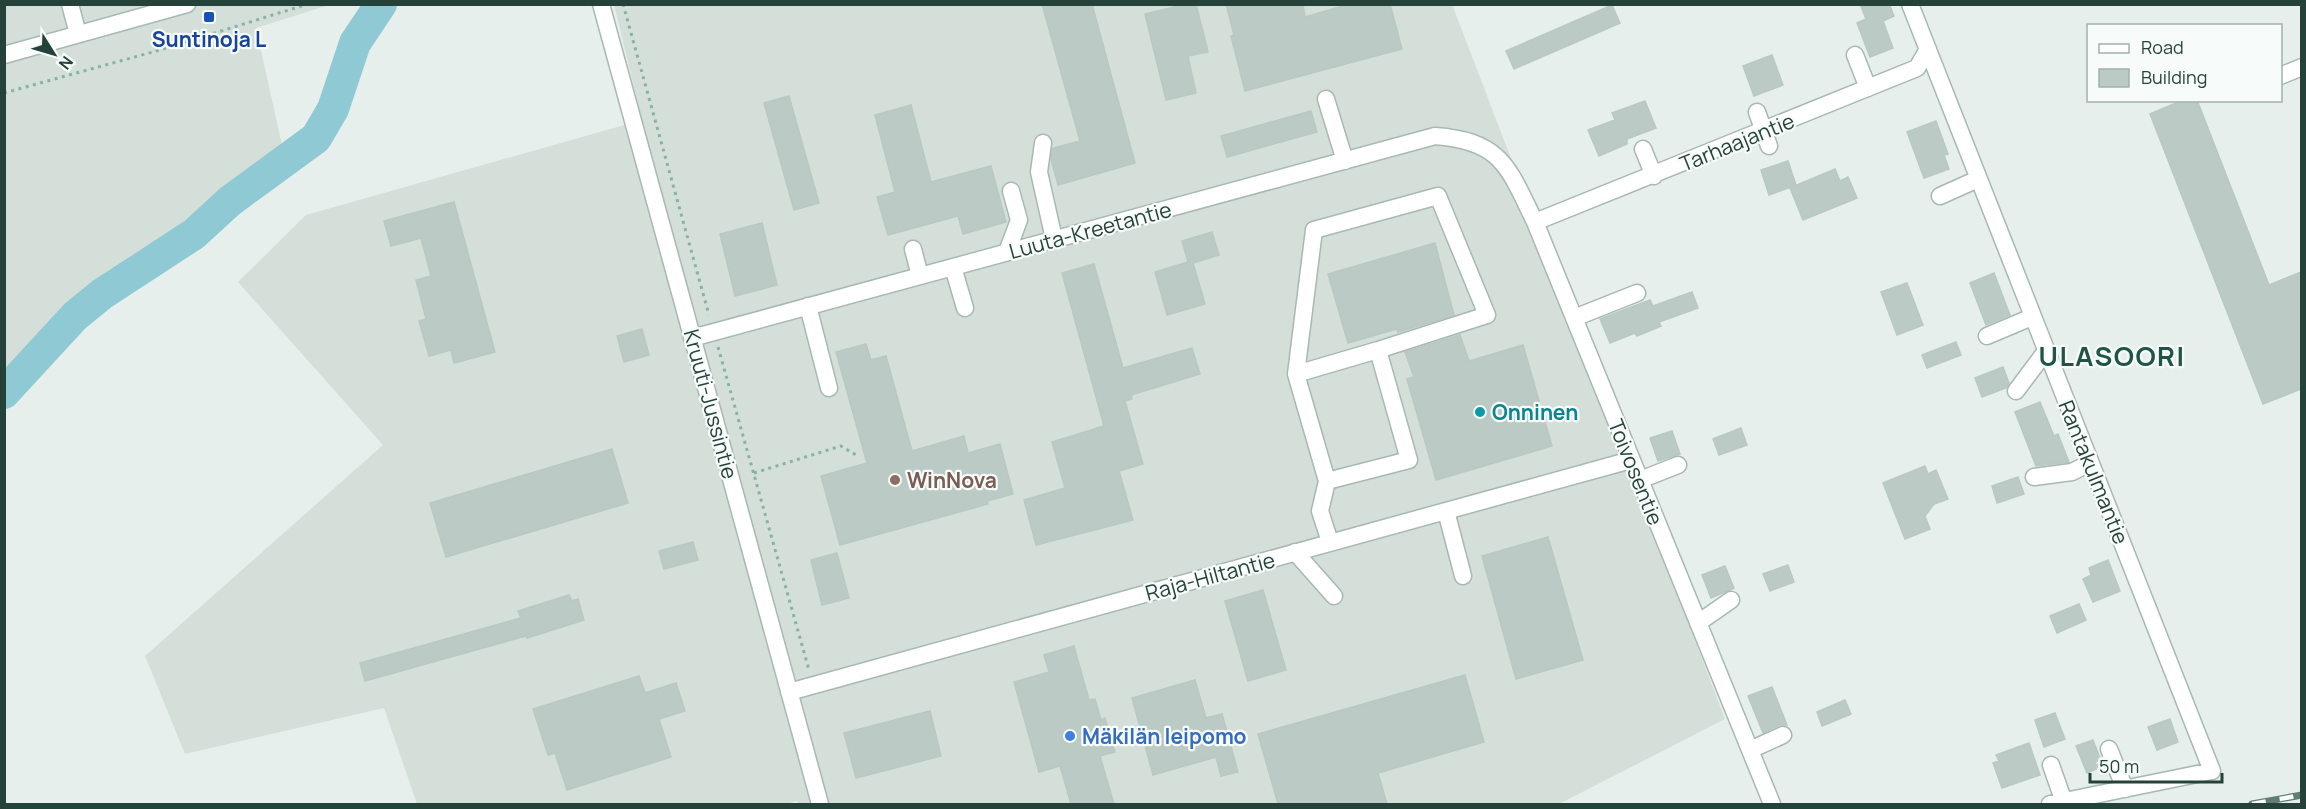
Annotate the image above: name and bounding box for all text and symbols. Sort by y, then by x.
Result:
marker: Suntinoja L [202,10,216,24]
north arrow [24,24,84,84]
legend [2087,24,2282,102]
place label: Suntinoja L [152,25,266,53]
text: Road [2141,35,2184,59]
text: N [54,52,78,74]
text: Building [2141,65,2207,89]
street label: Tarhaajantie [1676,106,1798,178]
street label: Luuta-Kreetantie [1006,195,1174,265]
street label: Kruuti-Jussintie [678,326,744,482]
district label: ULASOORI [2038,337,2186,374]
street label: Rantakulmantie [2052,396,2136,548]
place label: Onninen [1492,398,1578,426]
marker: Onninen [1473,405,1487,419]
street label: Toivosentie [1602,415,1670,529]
place label: WinNova [907,466,997,494]
marker: WinNova [888,473,902,487]
street label: Raja-Hiltantie [1142,545,1278,607]
place label: Mäkilän leipomo [1082,722,1247,750]
marker: Mäkilän leipomo [1063,729,1077,743]
scale bar [2090,746,2222,784]
text: 50 m [2099,754,2139,778]

